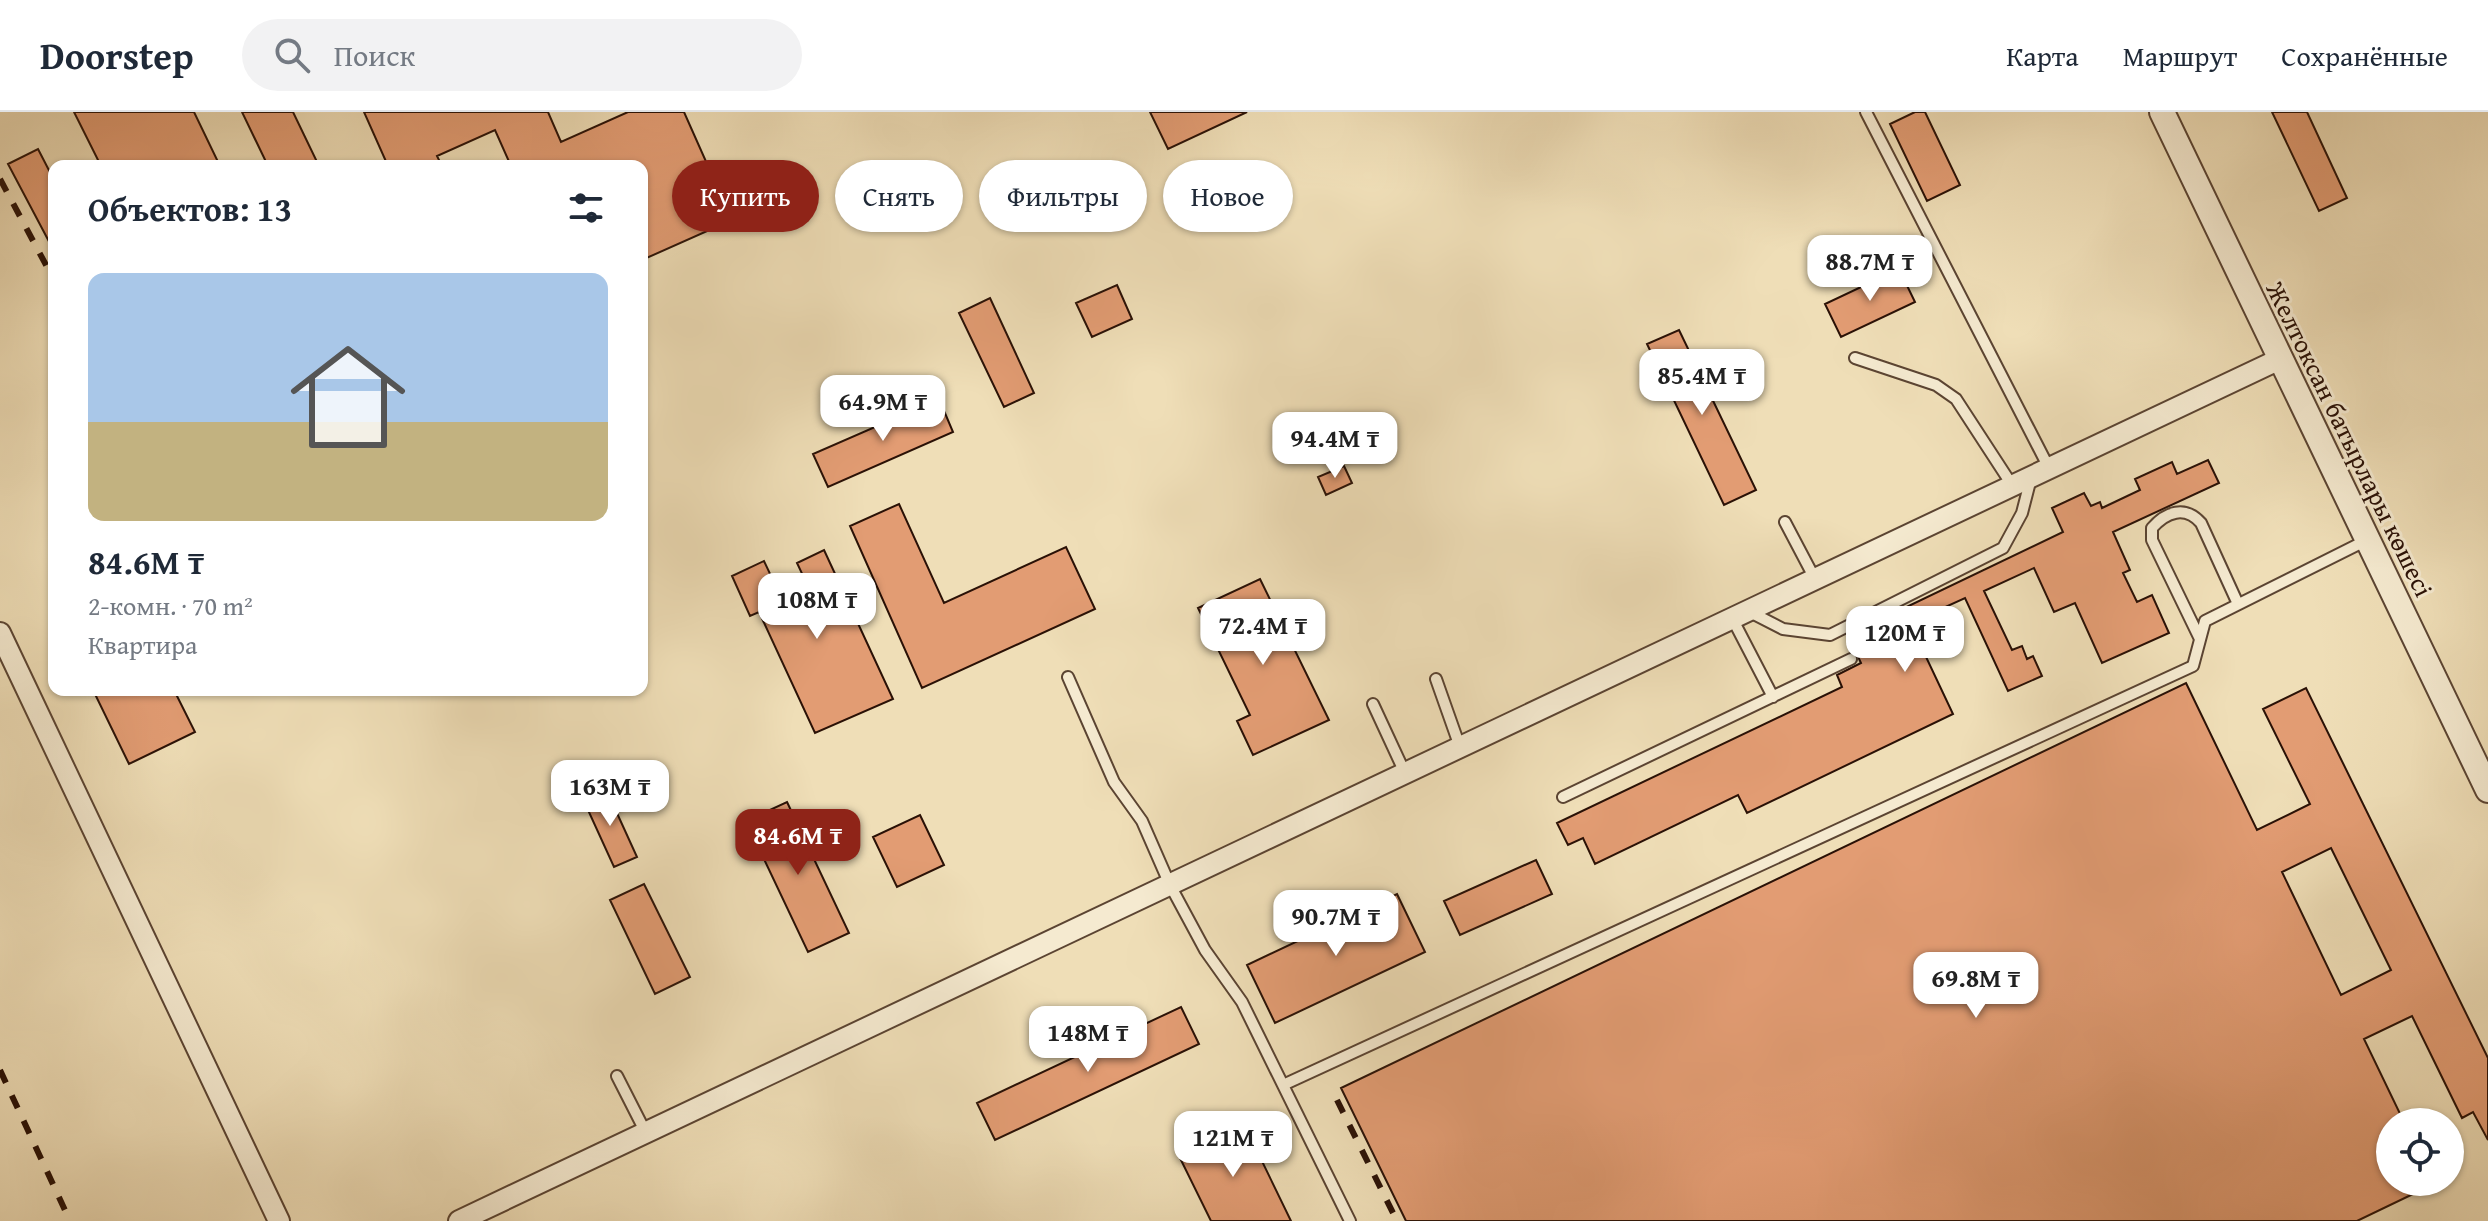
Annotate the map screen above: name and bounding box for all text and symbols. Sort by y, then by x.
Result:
search box [242,19,802,91]
text: Doorstep [40,27,194,83]
icon: search [270,33,314,77]
text: Поиск [334,33,415,77]
text: Карта [2006,35,2079,76]
text: Маршрут [2123,35,2237,76]
text: Сохранённые [2281,35,2448,76]
chip: Купить [672,160,819,232]
chip: Снять [835,160,963,232]
chip: Фильтры [979,160,1147,232]
chip: Новое [1163,160,1293,232]
text: Объектов: 13 [88,184,292,233]
icon: filters [564,186,608,230]
pin: 88.7M ₸ [1796,235,1944,303]
text: 88.7M ₸ [1825,241,1915,280]
street label: Желтоксан батырлары көшесі [2256,274,2443,603]
icon: home [276,325,420,469]
pin: 85.4M ₸ [1628,349,1776,417]
text: 85.4M ₸ [1657,355,1747,394]
pin: 64.9M ₸ [809,375,957,443]
text: 64.9M ₸ [838,381,928,420]
pin: 94.4M ₸ [1261,412,1409,480]
text: 94.4M ₸ [1290,418,1380,457]
text: 84.6M ₸ [88,537,205,586]
pin: 108M ₸ [752,573,882,641]
text: 108M ₸ [776,579,858,618]
text: 2-комн. · 70 m² [88,586,253,625]
pin: 72.4M ₸ [1189,599,1337,667]
text: 72.4M ₸ [1218,605,1308,644]
pin: 120M ₸ [1840,606,1970,674]
text: 120M ₸ [1864,612,1946,651]
text: Квартира [88,625,197,664]
pin: 163M ₸ [545,760,675,828]
text: 163M ₸ [569,766,651,805]
pin: 84.6M ₸ [724,809,872,877]
text: 84.6M ₸ [753,815,843,854]
pin: 90.7M ₸ [1262,890,1410,958]
text: 90.7M ₸ [1291,896,1381,935]
pin: 69.8M ₸ [1902,952,2050,1020]
text: 69.8M ₸ [1931,958,2021,997]
pin: 148M ₸ [1023,1006,1153,1074]
text: 148M ₸ [1047,1012,1129,1051]
map controls [2376,1108,2464,1196]
button: locate [2376,1108,2464,1196]
pin: 121M ₸ [1168,1111,1298,1179]
text: 121M ₸ [1192,1117,1274,1156]

